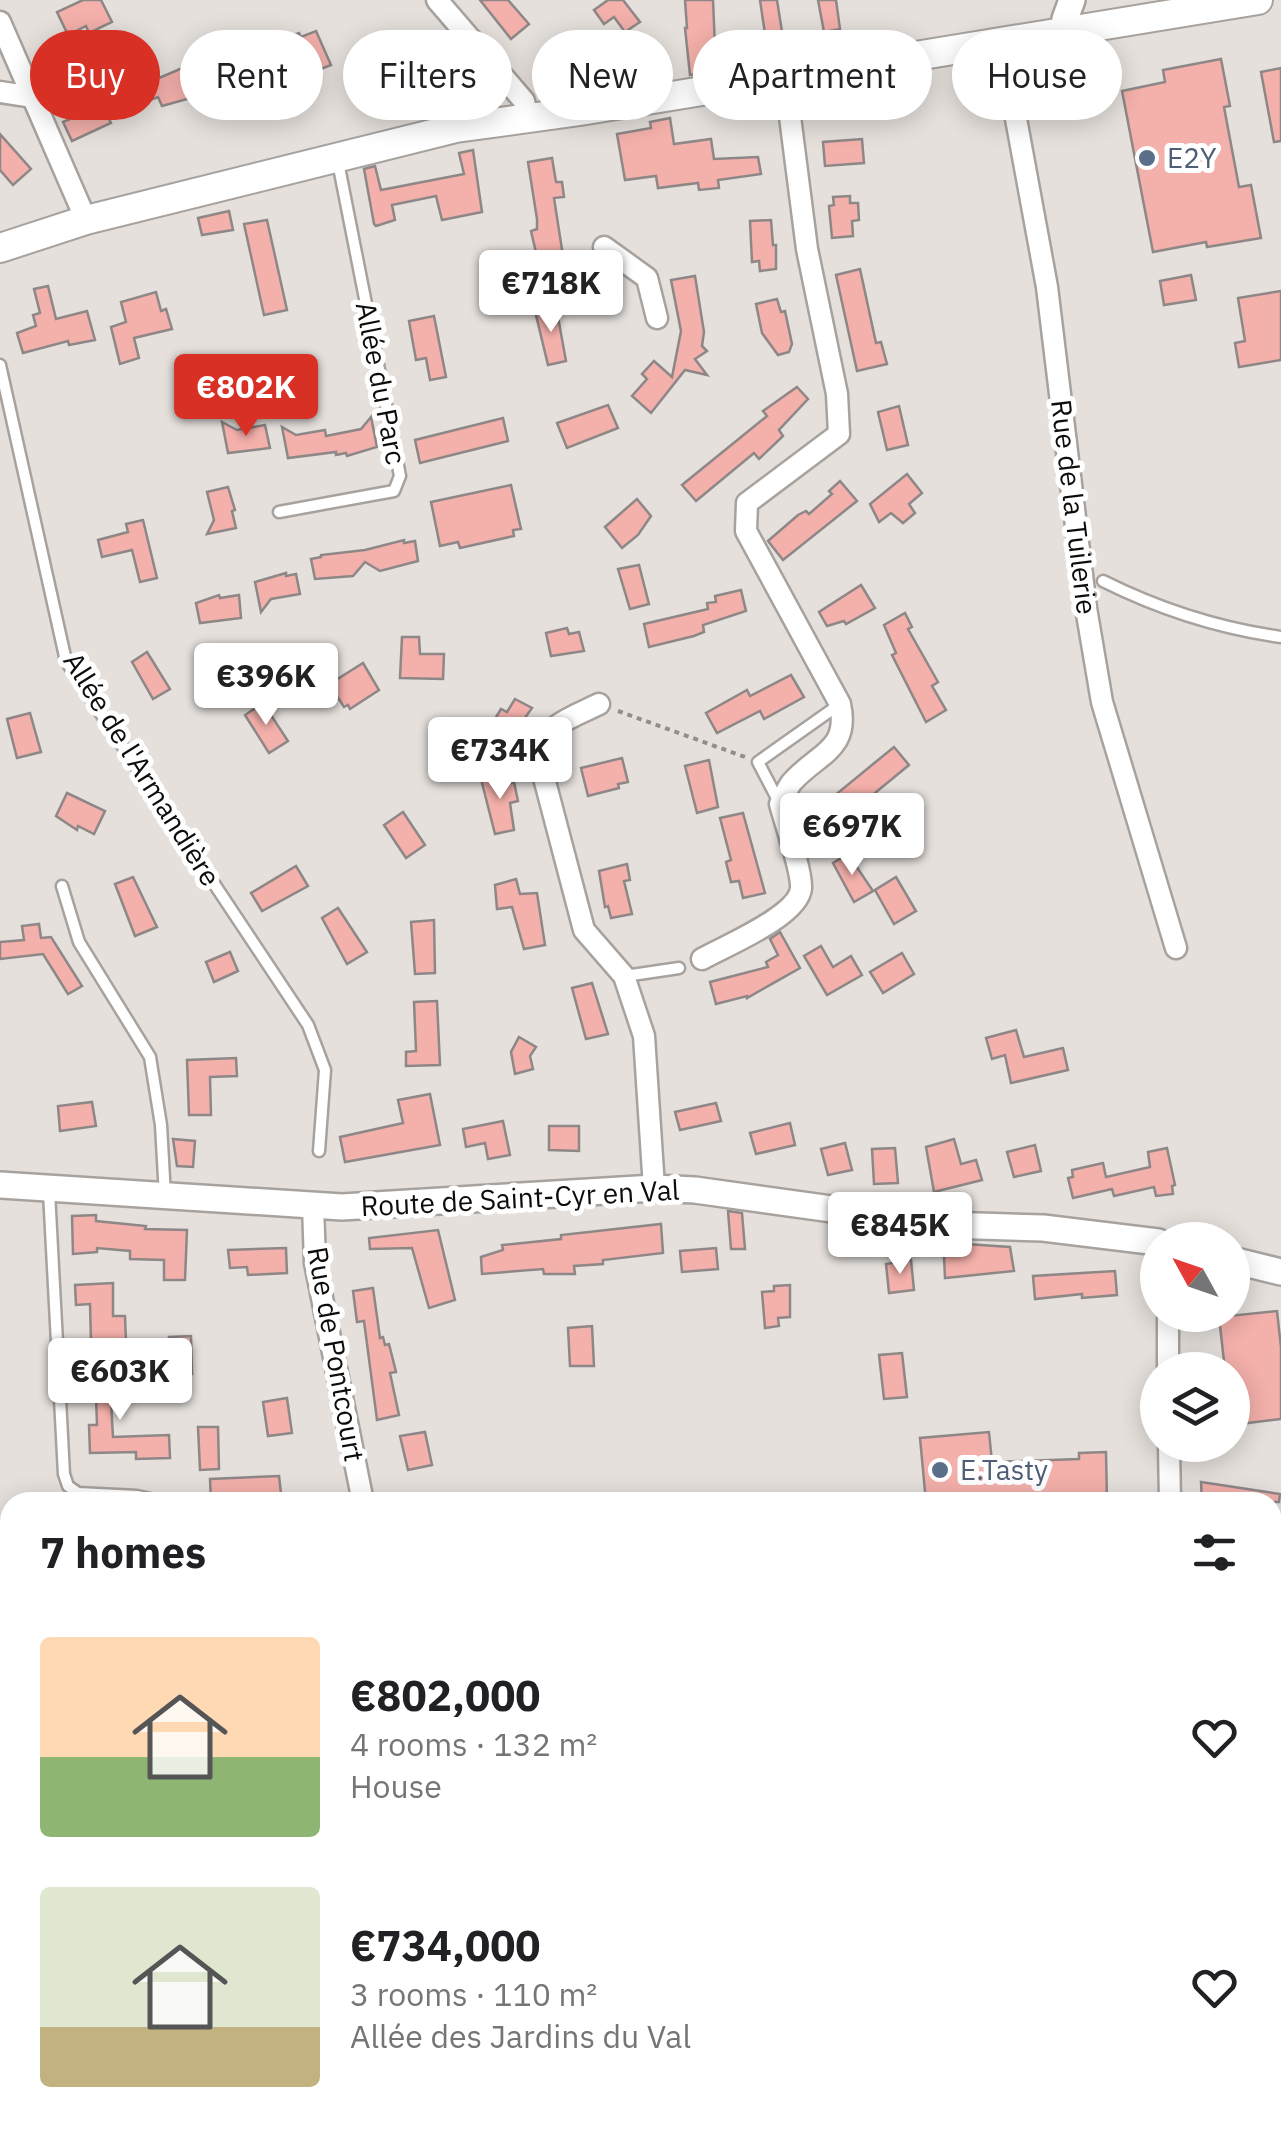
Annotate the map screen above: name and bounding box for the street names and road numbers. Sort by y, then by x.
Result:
street label: Allée du Parc [348,298,415,467]
street label: Rue de la Tuilerie [1043,397,1106,617]
street label: Allée de l'Armandière [55,645,229,893]
street label: Route de Saint-Cyr en Val [360,1171,680,1224]
street label: Rue de Pontcourt [299,1244,374,1464]

